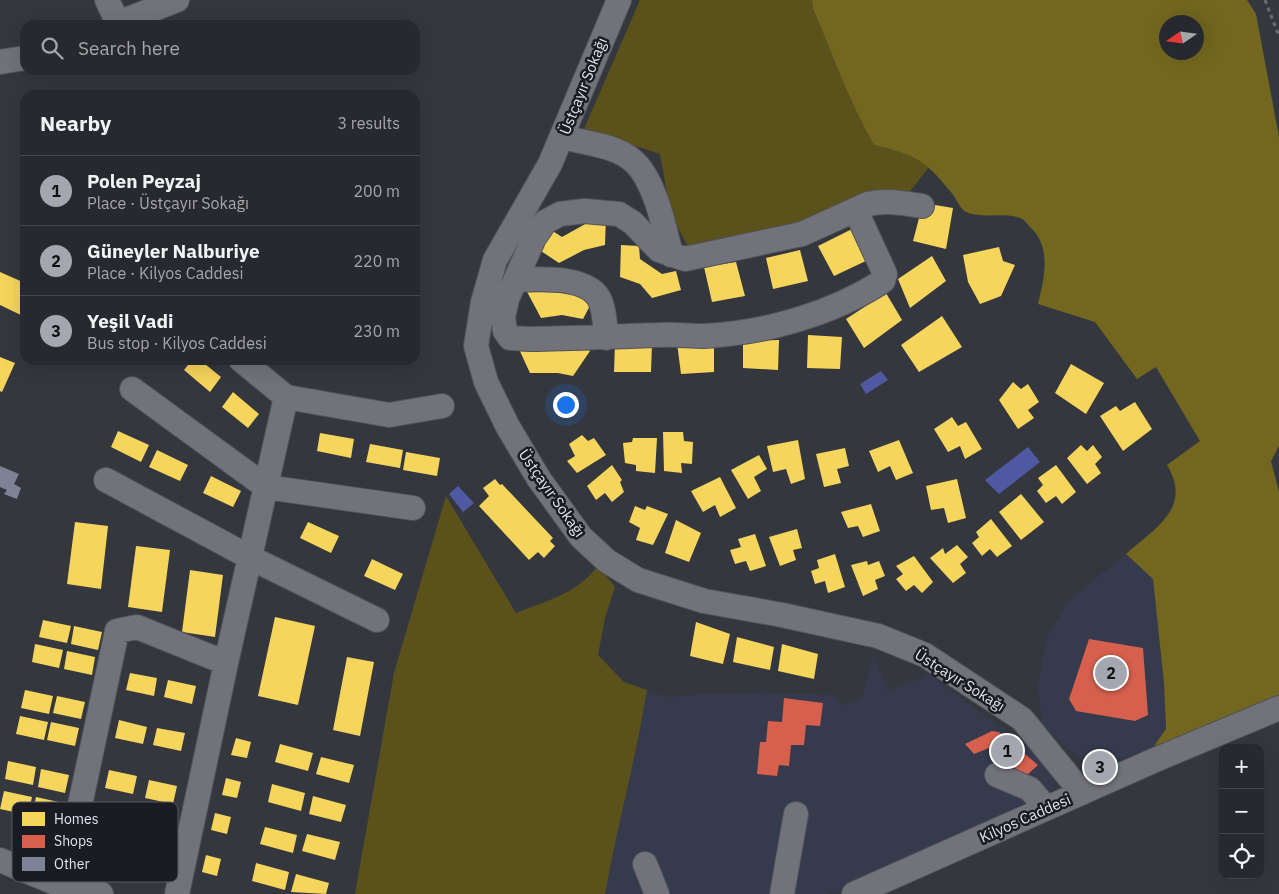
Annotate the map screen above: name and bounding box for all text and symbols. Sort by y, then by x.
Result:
north arrow [1159,15,1204,60]
search box [20,20,420,75]
icon: search [38,34,66,62]
street label: Üstçayır Sokağı [555,35,611,137]
text: Search here [78,36,180,60]
text: Nearby [40,109,111,137]
text: 3 results [337,113,400,133]
text: Polen Peyzaj [87,169,201,193]
text: 1 [51,181,61,201]
text: 200 m [353,181,400,201]
text: Place · Üstçayır Sokağı [87,193,249,213]
text: Güneyler Nalburiye [87,239,260,263]
text: 2 [51,251,61,271]
text: 220 m [353,251,400,271]
text: Place · Kilyos Caddesi [87,263,243,283]
text: Yeşil Vadi [87,309,174,333]
text: 3 [51,321,61,341]
text: 230 m [353,321,400,341]
text: Bus stop · Kilyos Caddesi [87,333,267,353]
your location [553,392,579,418]
street label: Üstçayır Sokağı [515,445,589,541]
street label: Üstçayır Sokağı [911,645,1009,715]
pin: 2 [1095,654,1127,692]
pin: 1 [991,732,1023,770]
map controls [1219,744,1264,879]
button: + [1219,744,1264,789]
pin: 3 [1084,748,1116,786]
street label: Kilyos Caddesi [976,789,1074,847]
button: − [1219,789,1264,834]
legend [12,802,178,882]
text: Homes [54,810,99,828]
text: Shops [54,832,93,850]
button: locate [1219,834,1264,879]
text: Other [54,855,90,873]

